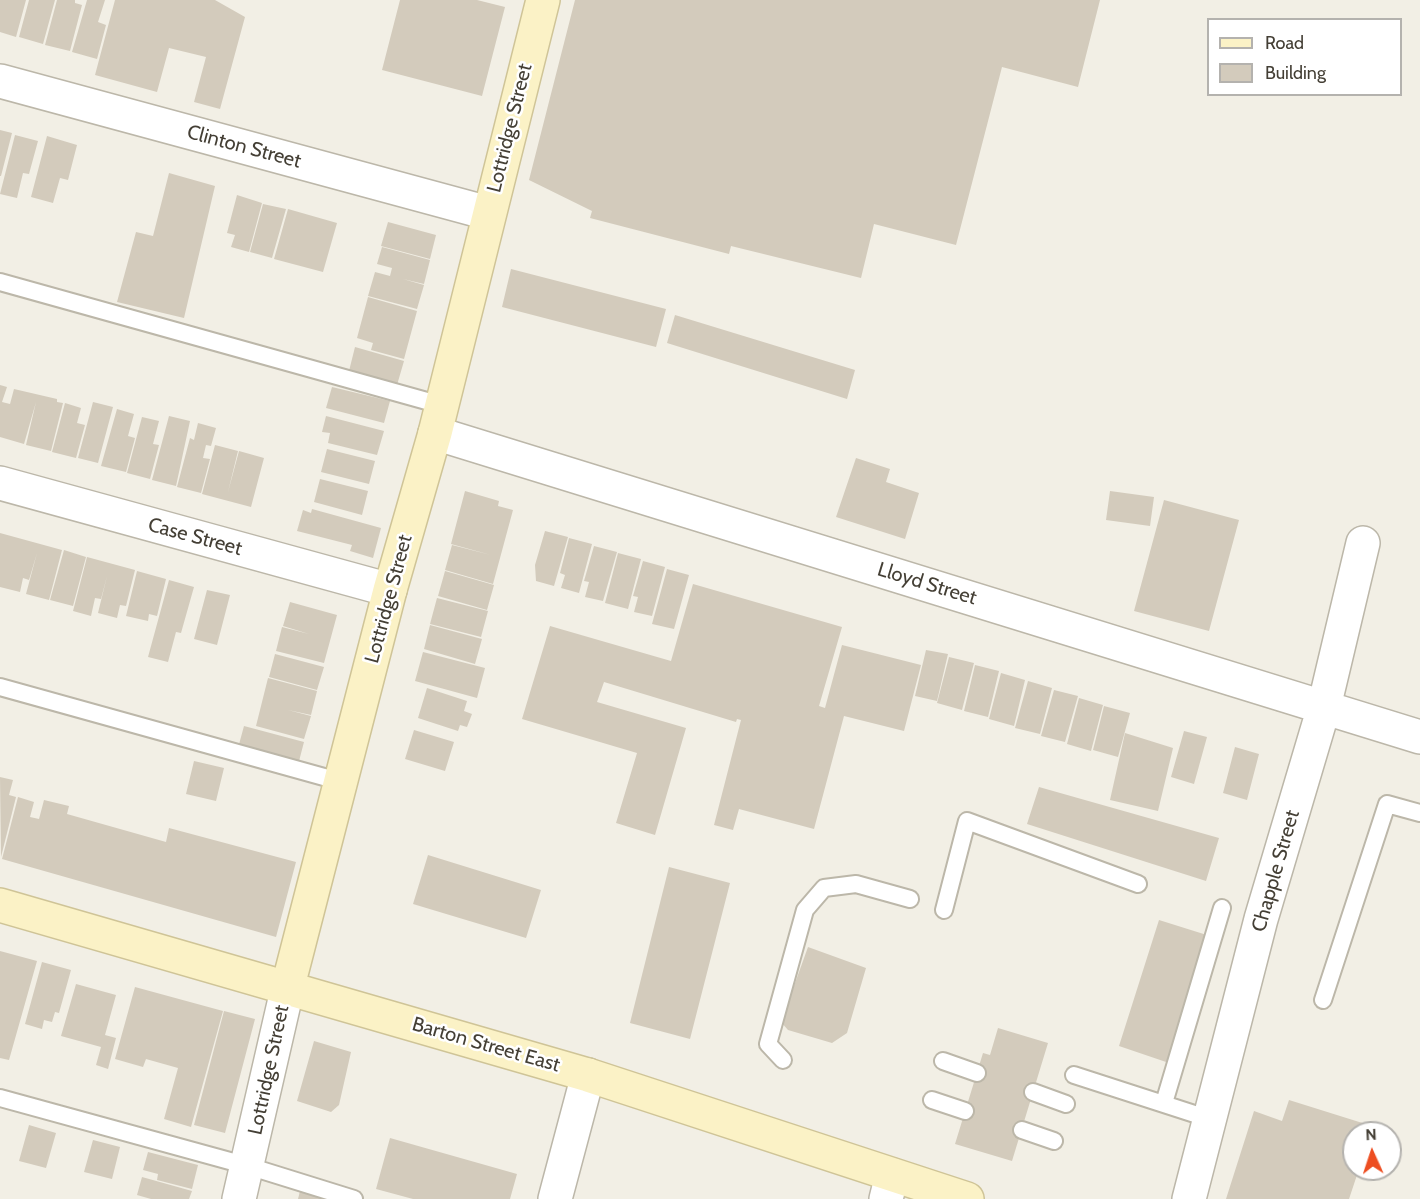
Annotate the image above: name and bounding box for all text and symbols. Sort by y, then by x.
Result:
legend [1207,18,1402,96]
text: Road [1265,32,1304,54]
street label: Lottridge Street [482,61,538,195]
text: Building [1265,62,1326,84]
street label: Clinton Street [184,120,304,174]
street label: Case Street [145,513,245,561]
street label: Lottridge Street [360,532,418,666]
street label: Lloyd Street [875,558,979,610]
street label: Chapple Street [1247,807,1305,935]
street label: Lottridge Street [244,1003,294,1137]
street label: Barton Street East [409,1012,563,1078]
north arrow [1342,1121,1402,1181]
text: N [1365,1125,1377,1144]

